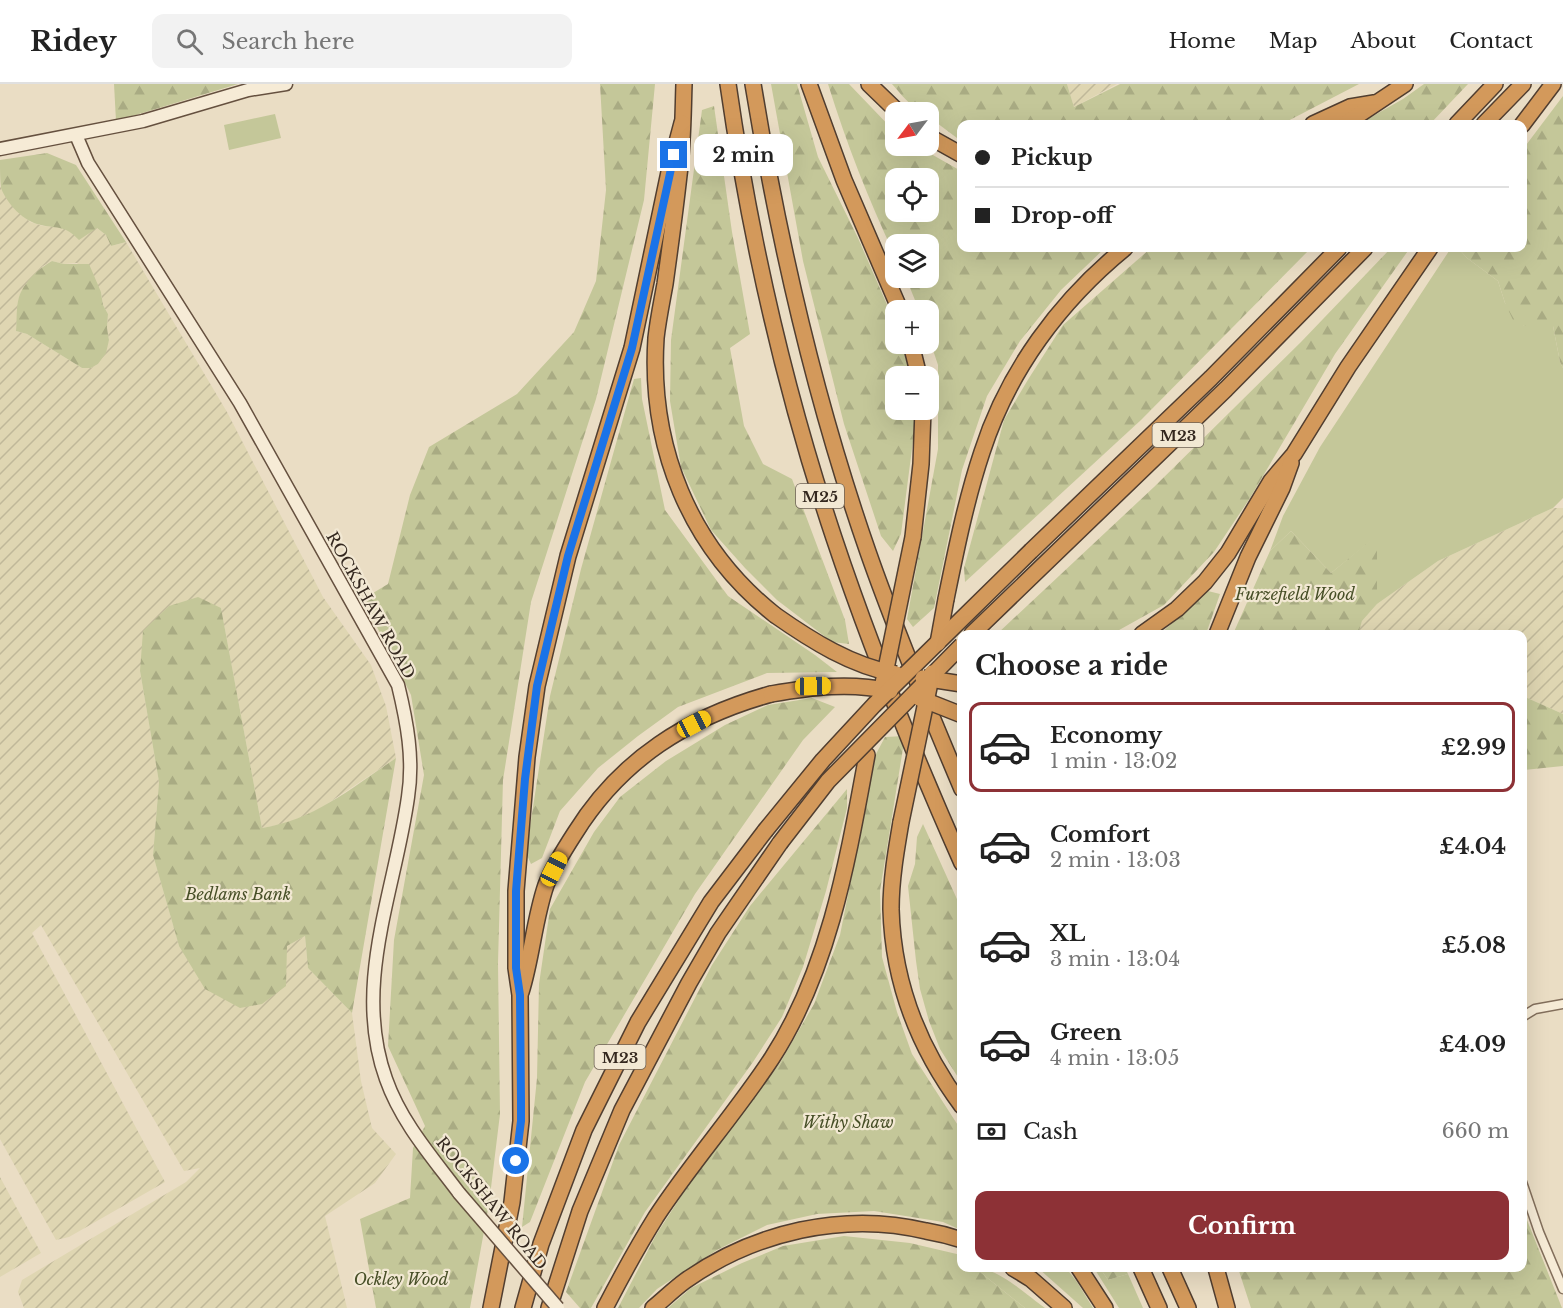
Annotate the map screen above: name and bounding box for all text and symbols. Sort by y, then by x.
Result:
search box [152,14,572,68]
text: Ridey [30,24,116,59]
icon: search [173,25,206,58]
text: Search here [221,28,355,55]
text: Home [1169,28,1236,54]
text: Map [1269,28,1317,54]
text: About [1350,28,1416,54]
text: Contact [1449,28,1533,54]
north arrow [885,102,939,156]
map controls [885,102,939,420]
callout: 2 min [695,134,794,176]
route end [660,141,687,168]
text: 2 min [712,143,775,167]
text: Pickup [1011,144,1093,171]
button: locate [885,168,939,222]
text: Drop-off [1011,202,1113,229]
button: layers [885,234,939,288]
button: + [885,300,939,354]
button: − [885,366,939,420]
road number: M23 [1152,423,1204,447]
road number: M25 [796,484,844,508]
street label: ROCKSHAW ROAD [322,528,420,682]
park label: Furzefield Wood [1234,584,1355,604]
text: Choose a ride [975,649,1168,682]
car [795,677,831,695]
car [674,708,714,740]
icon: car [978,720,1032,774]
text: Economy [1050,722,1162,749]
text: £2.99 [1441,734,1506,761]
text: 1 min · 13:02 [1050,749,1177,773]
icon: car [978,819,1032,873]
text: Comfort [1050,821,1150,848]
text: £4.04 [1439,833,1506,860]
text: 2 min · 13:03 [1050,848,1181,872]
car [538,849,570,889]
park label: Bedlams Bank [184,884,291,904]
icon: car [978,918,1032,972]
text: XL [1050,920,1085,947]
text: £5.08 [1441,932,1506,959]
text: 3 min · 13:04 [1050,947,1180,971]
icon: car [978,1017,1032,1071]
text: Green [1050,1019,1122,1046]
text: £4.09 [1439,1031,1506,1058]
road number: M23 [594,1045,646,1069]
text: 4 min · 13:05 [1050,1046,1179,1070]
park label: Withy Shaw [803,1112,894,1132]
icon: cash [975,1115,1008,1148]
text: Cash [1023,1118,1078,1145]
text: 660 m [1442,1119,1509,1143]
street label: ROCKSHAW ROAD [432,1132,552,1274]
route start [502,1147,529,1174]
button: Confirm [975,1191,1509,1260]
park label: Ockley Wood [354,1269,449,1289]

